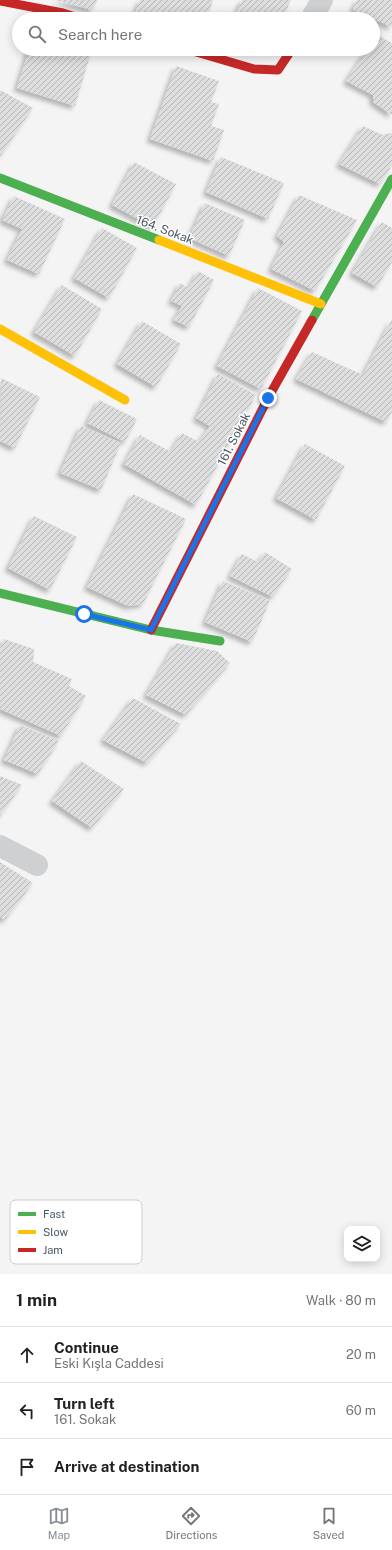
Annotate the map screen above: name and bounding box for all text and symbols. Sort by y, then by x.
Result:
search box [12,12,380,56]
icon: search [26,23,48,45]
text: Search here [58,26,142,43]
street label: 164. Sokak [134,213,196,247]
route end [259,389,277,407]
street label: 161. Sokak [215,410,253,468]
route start [75,605,93,623]
legend [10,1200,142,1264]
text: Fast [43,1208,65,1220]
text: Slow [43,1226,69,1238]
map controls [344,1226,380,1262]
button: layers [344,1226,380,1262]
text: Jam [43,1244,63,1256]
text: 1 min [16,1290,57,1310]
text: Walk · 80 m [306,1293,376,1308]
text: Continue [54,1339,119,1356]
icon: ahead [16,1344,38,1366]
text: 20 m [346,1347,376,1362]
text: Eski Kışla Caddesi [54,1356,164,1371]
text: Turn left [54,1395,115,1412]
icon: left [16,1400,38,1422]
text: 60 m [346,1403,376,1418]
text: 161. Sokak [54,1412,116,1427]
icon: arrive [16,1456,38,1478]
text: Arrive at destination [54,1458,199,1475]
tab: Map [48,1505,70,1541]
tab: Directions [166,1505,217,1541]
tab: Saved [313,1505,344,1541]

